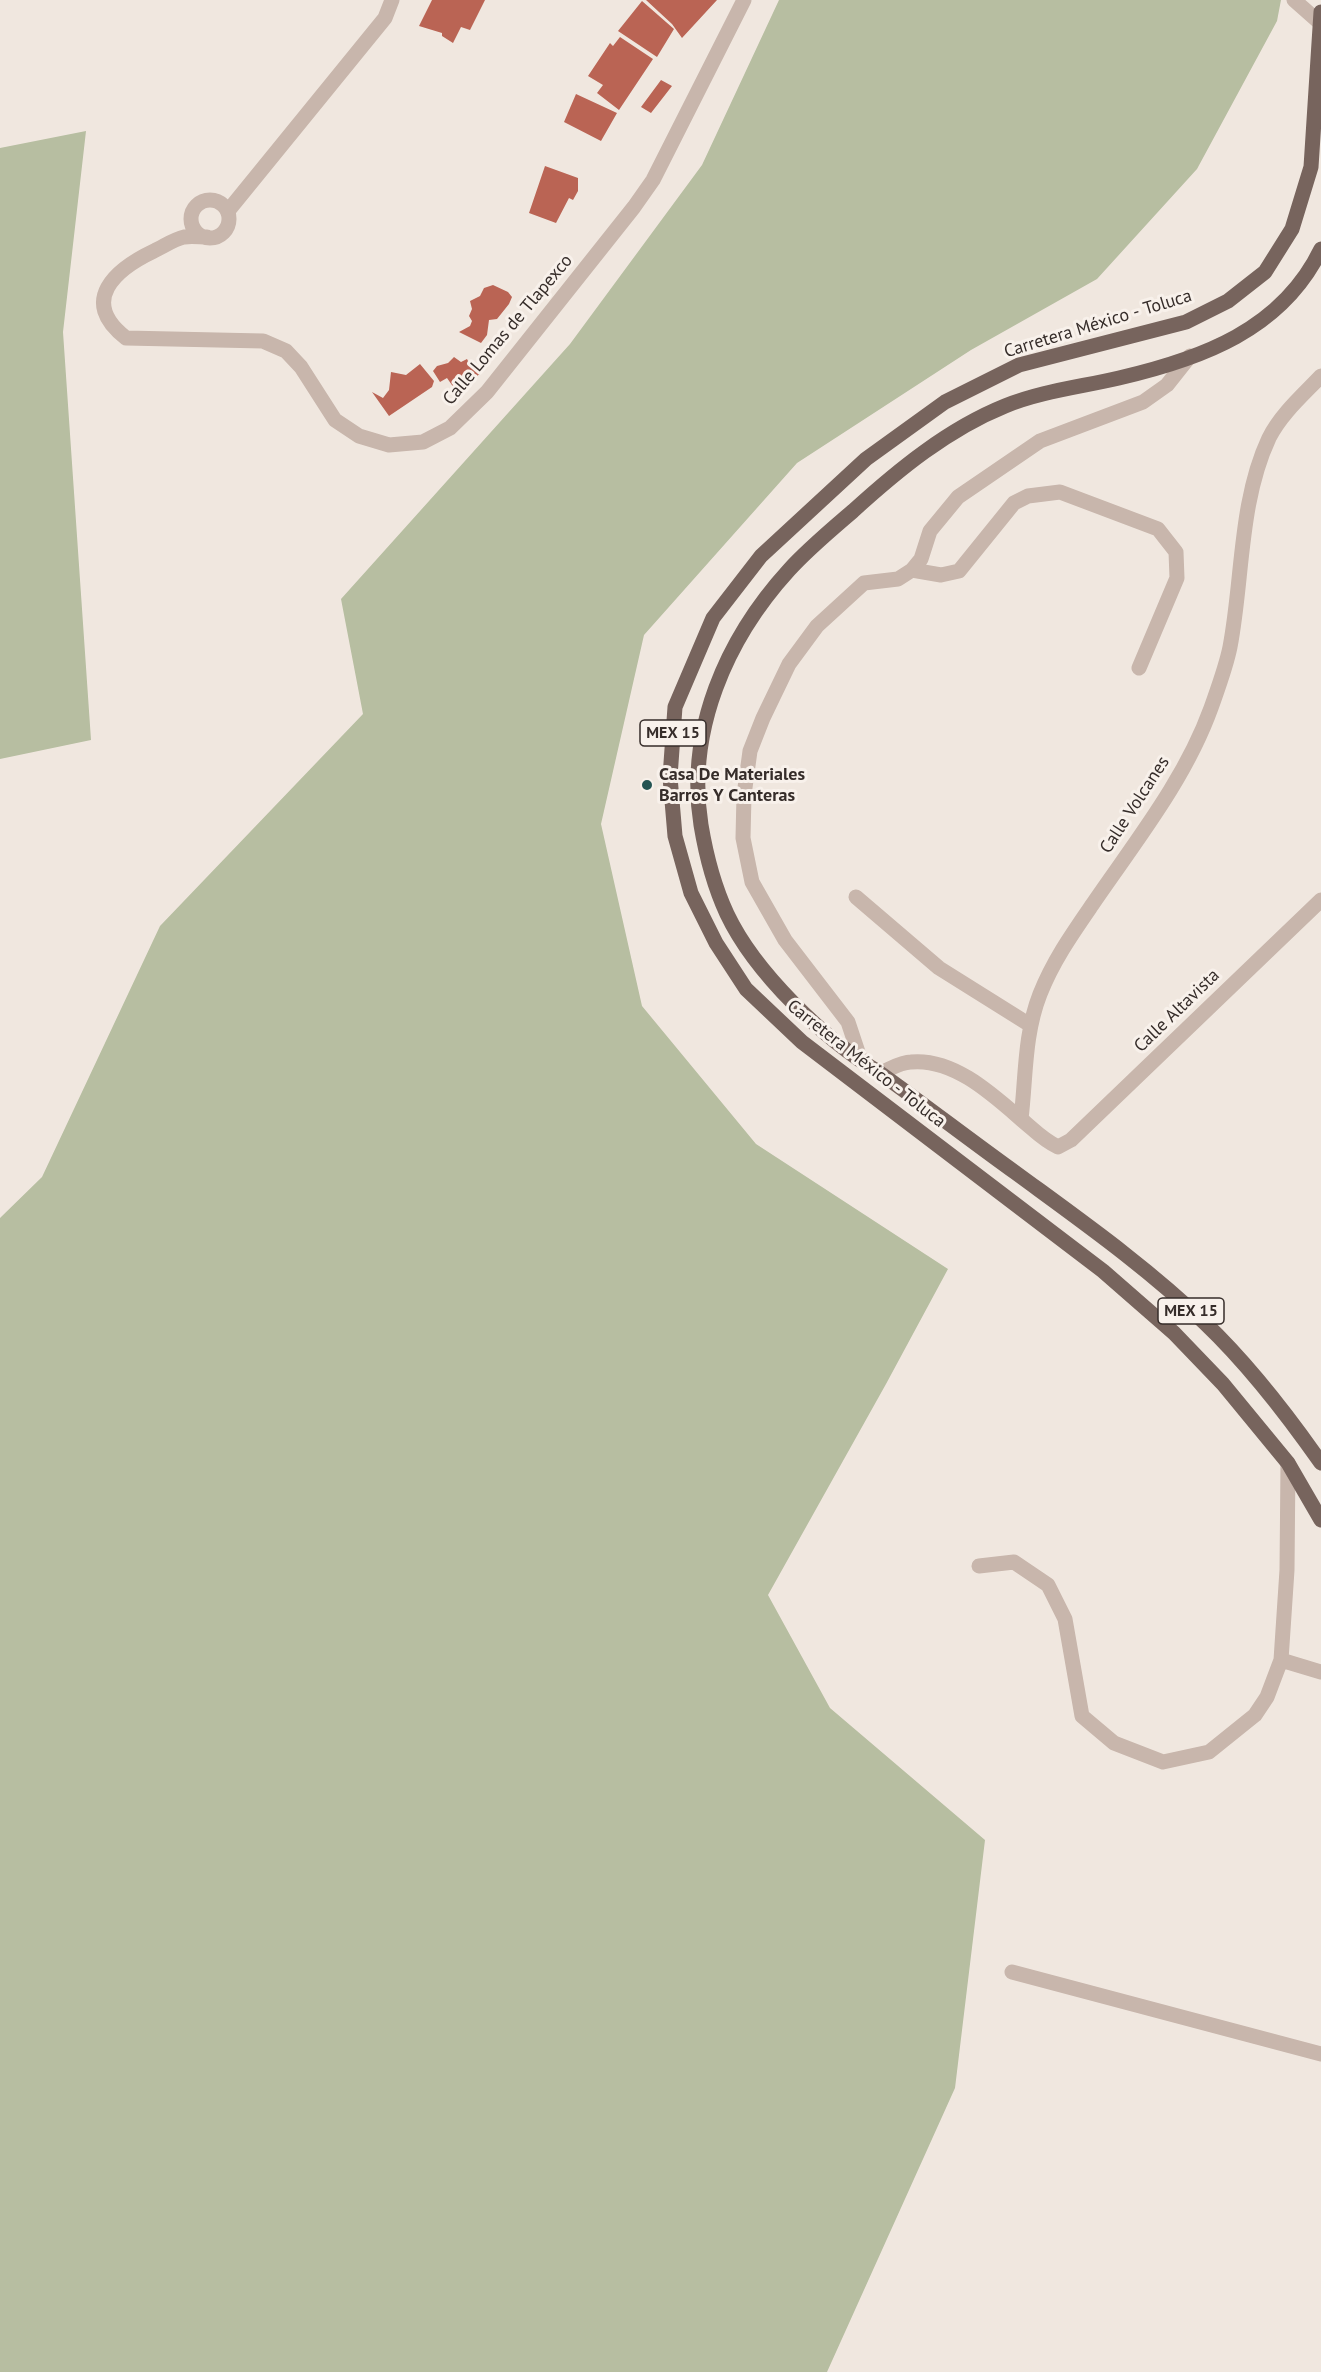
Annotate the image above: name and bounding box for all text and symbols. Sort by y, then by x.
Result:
street label: Calle Lomas de Tlapexco [439,250,577,410]
street label: Carretera México - Toluca [1002,285,1194,363]
road number: MEX 15 [640,720,706,746]
street label: Calle Volcanes [1096,753,1174,857]
place label: Casa De Materiales Barros Y Canteras [659,764,805,806]
marker: Casa De Materiales Barros Y Canteras [640,778,654,792]
street label: Calle Altavista [1130,965,1224,1057]
street label: Carretera México - Toluca [783,995,949,1133]
road number: MEX 15 [1158,1298,1224,1324]

